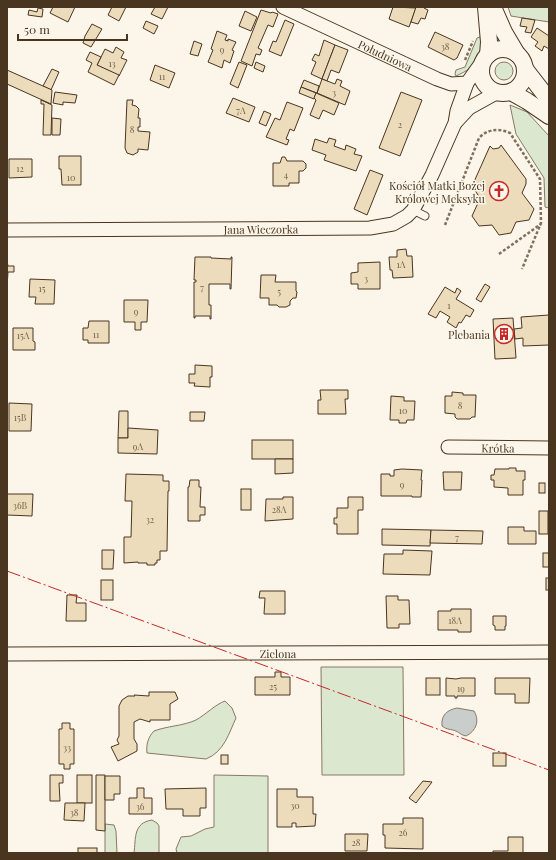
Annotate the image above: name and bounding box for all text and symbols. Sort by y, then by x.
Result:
scale bar [18,16,127,42]
text: 50 m [24,21,50,37]
street label: Południowa [356,36,415,74]
house number: 38 [441,40,450,52]
house number: 9 [220,43,225,55]
house number: 13 [108,57,116,69]
house number: 11 [159,70,166,82]
house number: 3 [332,86,336,98]
house number: 7A [236,104,246,116]
house number: 2 [398,118,402,130]
house number: 8 [130,123,135,135]
house number: 12 [16,162,24,174]
house number: 4 [284,168,289,180]
house number: 10 [67,171,75,183]
place label: Kościół Matki Bożej Królowej Meksyku [389,178,486,206]
church icon: Kościół Matki Bożej Królowej Meksyku [488,180,510,202]
street label: Jana Wieczorka [223,221,299,236]
house number: 1A [396,258,406,270]
house number: 3 [364,272,368,284]
house number: 7 [200,281,204,293]
house number: 15 [39,282,46,294]
house number: 5 [277,285,281,297]
house number: 1 [447,299,451,311]
house number: 9 [134,305,139,317]
building icon: Plebania [493,323,515,345]
place label: Plebania [448,327,491,342]
house number: 11 [93,328,100,340]
house number: 15A [17,329,30,341]
house number: 8 [458,399,463,411]
house number: 10 [399,404,407,416]
house number: 15B [14,411,27,423]
house number: 9A [133,440,143,452]
street label: Krótka [481,440,515,455]
house number: 9 [400,478,405,490]
house number: 36B [13,499,28,511]
house number: 28A [272,503,287,515]
house number: 32 [146,513,154,525]
house number: 7 [455,531,459,543]
house number: 18A [448,614,462,626]
street label: Zielona [260,645,297,661]
house number: 25 [269,680,277,692]
house number: 19 [457,682,465,694]
house number: 33 [63,741,71,753]
house number: 30 [290,799,300,811]
house number: 36 [136,800,145,812]
house number: 38 [70,806,79,818]
house number: 26 [399,826,408,838]
house number: 28 [352,836,361,848]

